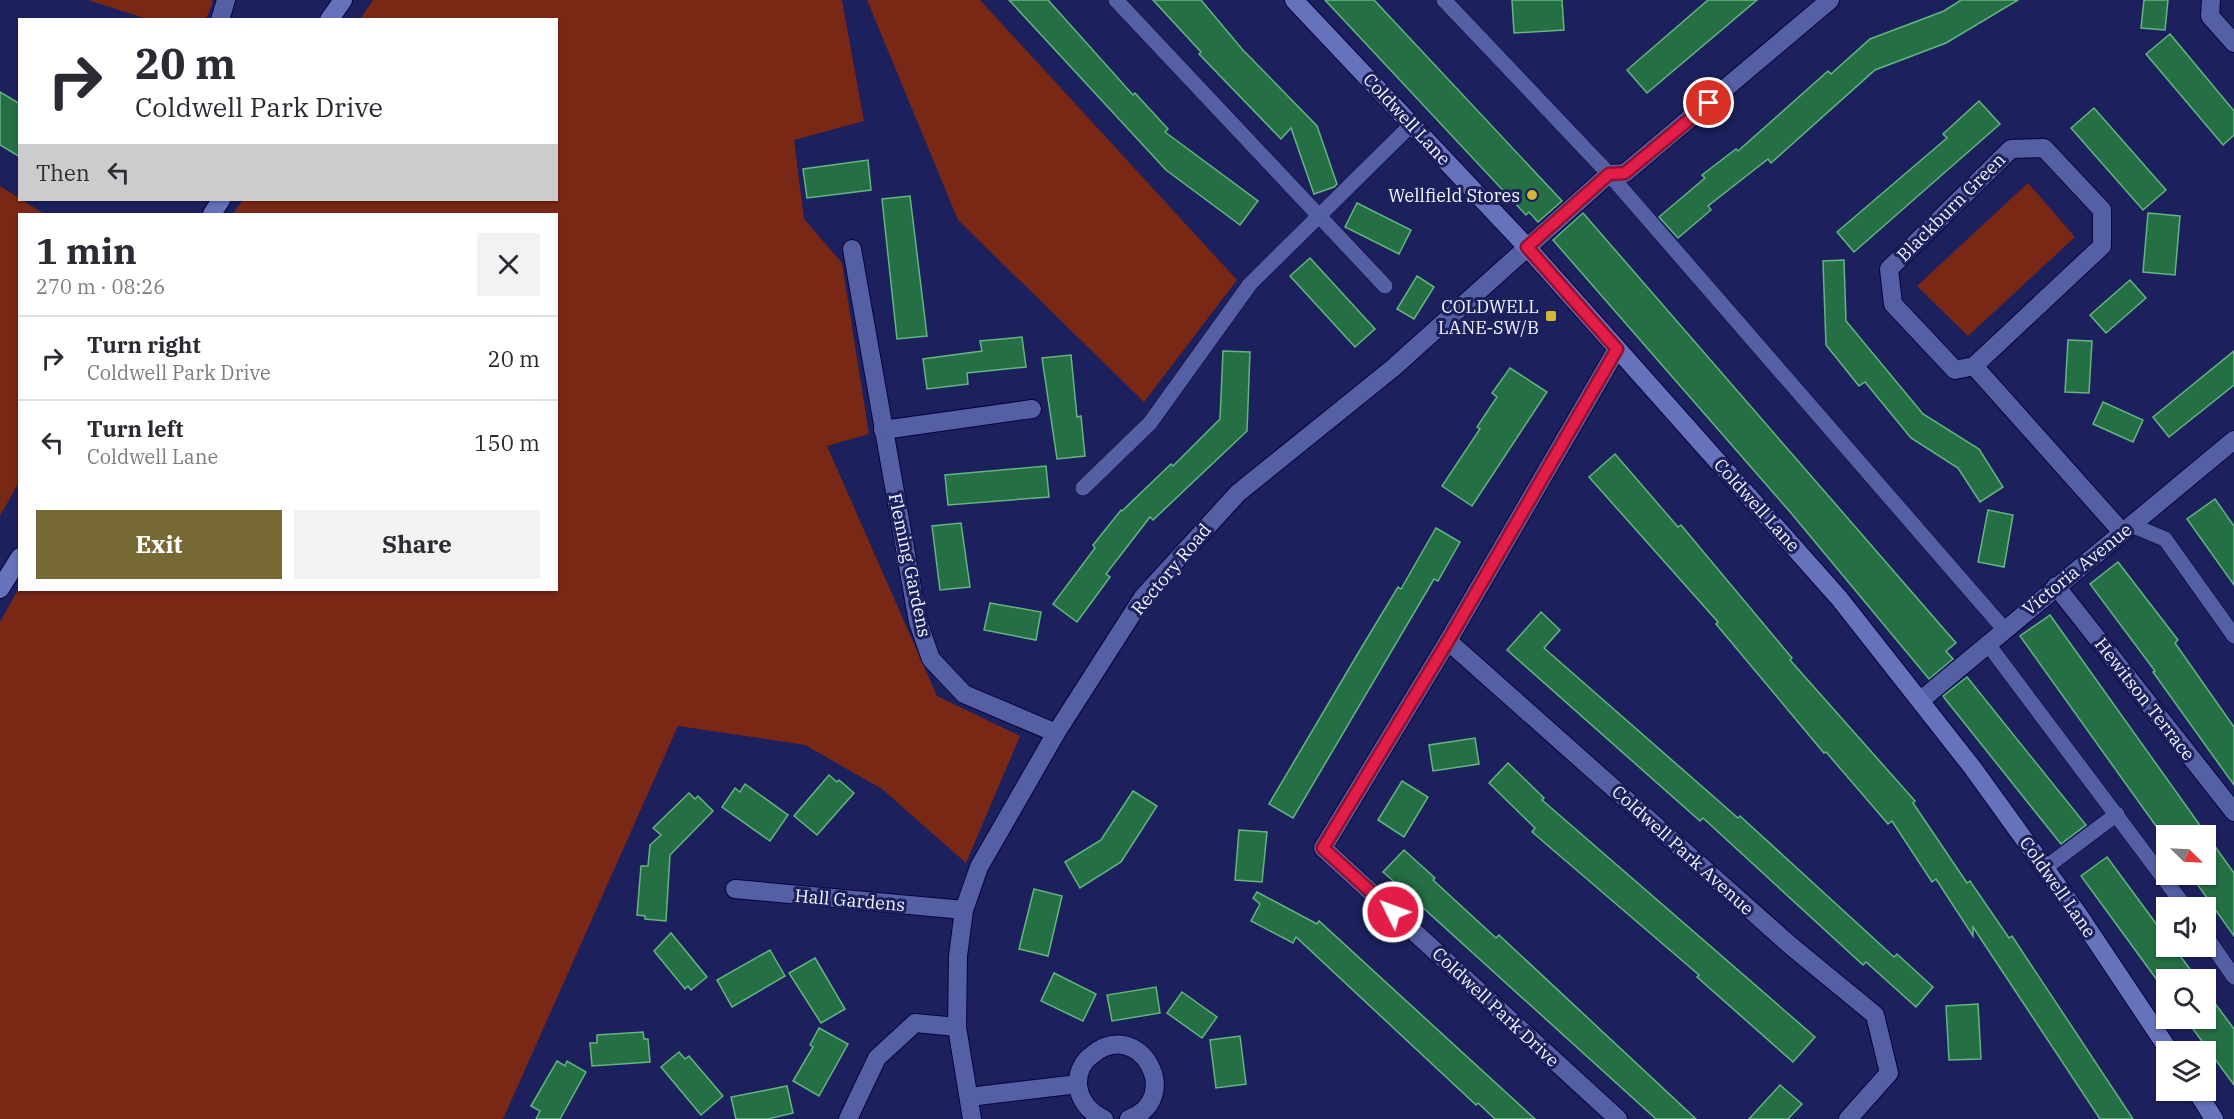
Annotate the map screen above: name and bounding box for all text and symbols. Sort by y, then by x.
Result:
text: 20 m [135,36,236,91]
icon: right [36,42,114,120]
street label: Coldwell Lane [1358,68,1456,170]
pin [1683,77,1734,128]
icon: arrive [1692,86,1725,119]
text: Coldwell Park Drive [135,89,383,124]
street label: Blackburn Green [1892,148,2010,266]
icon: left [102,156,135,189]
text: Then [36,158,90,187]
place label: Wellfield Stores [1388,184,1520,207]
marker: Wellfield Stores [1525,188,1539,202]
text: 1 min [36,227,137,274]
button: close [477,233,540,296]
text: 270 m · 08:26 [36,273,165,300]
place label: COLDWELL LANE-SW/B [1438,295,1539,339]
marker: COLDWELL LANE-SW/B [1544,309,1558,323]
text: Turn right [87,330,201,359]
icon: right [36,342,69,375]
text: 20 m [488,344,540,373]
text: Coldwell Park Drive [87,359,271,386]
text: Turn left [87,414,183,443]
icon: left [36,426,69,459]
text: 150 m [474,428,540,457]
text: Coldwell Lane [87,443,218,470]
street label: Coldwell Lane [1709,453,1805,557]
street label: Fleming Gardens [884,491,936,639]
button: Exit [36,510,282,579]
button: Share [294,510,540,579]
street label: Rectory Road [1126,518,1216,619]
street label: Victoria Avenue [2018,518,2136,620]
street label: Hewitson Terrace [2090,633,2200,765]
street label: Coldwell Park Avenue [1607,780,1759,920]
north arrow [2156,825,2216,885]
map controls [2156,825,2216,1101]
street label: Coldwell Lane [2015,832,2101,942]
position arrow [1361,880,1425,944]
street label: Hall Gardens [794,884,906,916]
button: sound [2156,897,2216,957]
street label: Coldwell Park Drive [1428,942,1564,1072]
button: search [2156,969,2216,1029]
button: layers [2156,1041,2216,1101]

